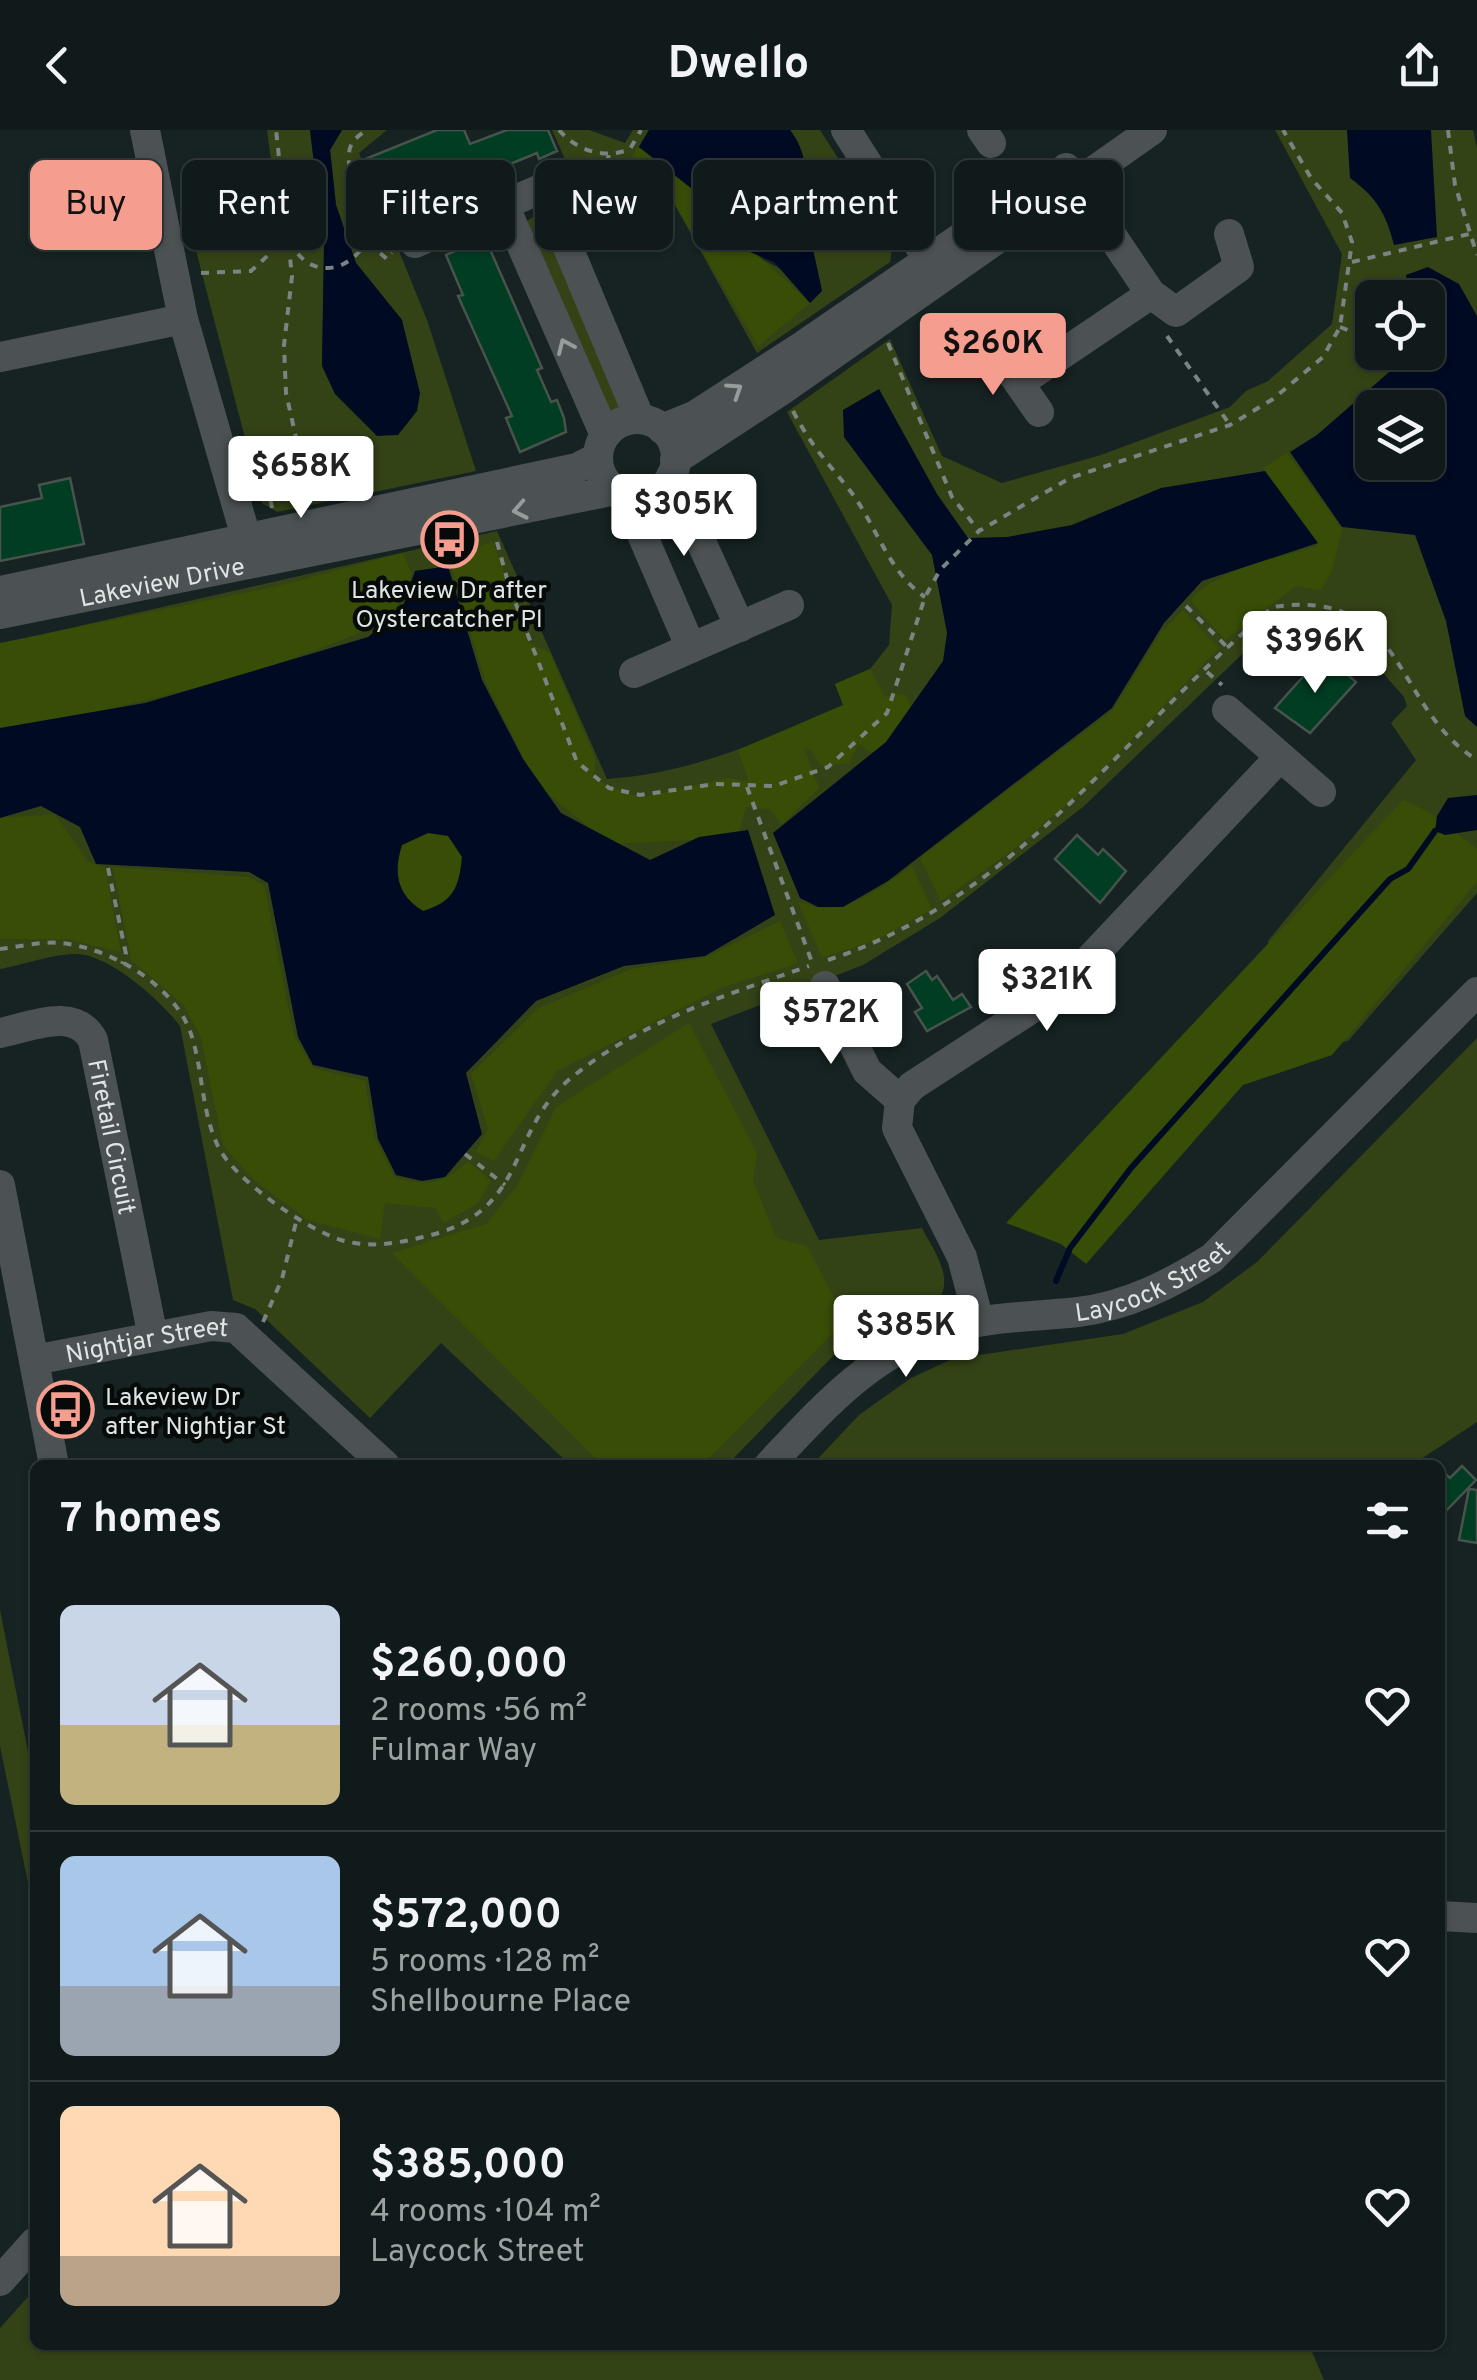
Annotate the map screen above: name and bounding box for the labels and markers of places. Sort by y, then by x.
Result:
pin: $260K [923,313,1063,398]
pin: $658K [231,436,371,521]
pin: $305K [614,474,754,559]
bus stop icon: Lakeview Dr after Oystercatcher Pl [419,510,479,570]
place label: Lakeview Dr after Oystercatcher Pl [351,576,547,637]
pin: $396K [1245,611,1385,696]
pin: $321K [977,949,1117,1034]
pin: $572K [761,982,901,1067]
pin: $385K [836,1295,976,1380]
bus stop icon: Lakeview Dr after Nightjar St [36,1380,96,1440]
place label: Lakeview Dr after Nightjar St [105,1383,286,1444]

